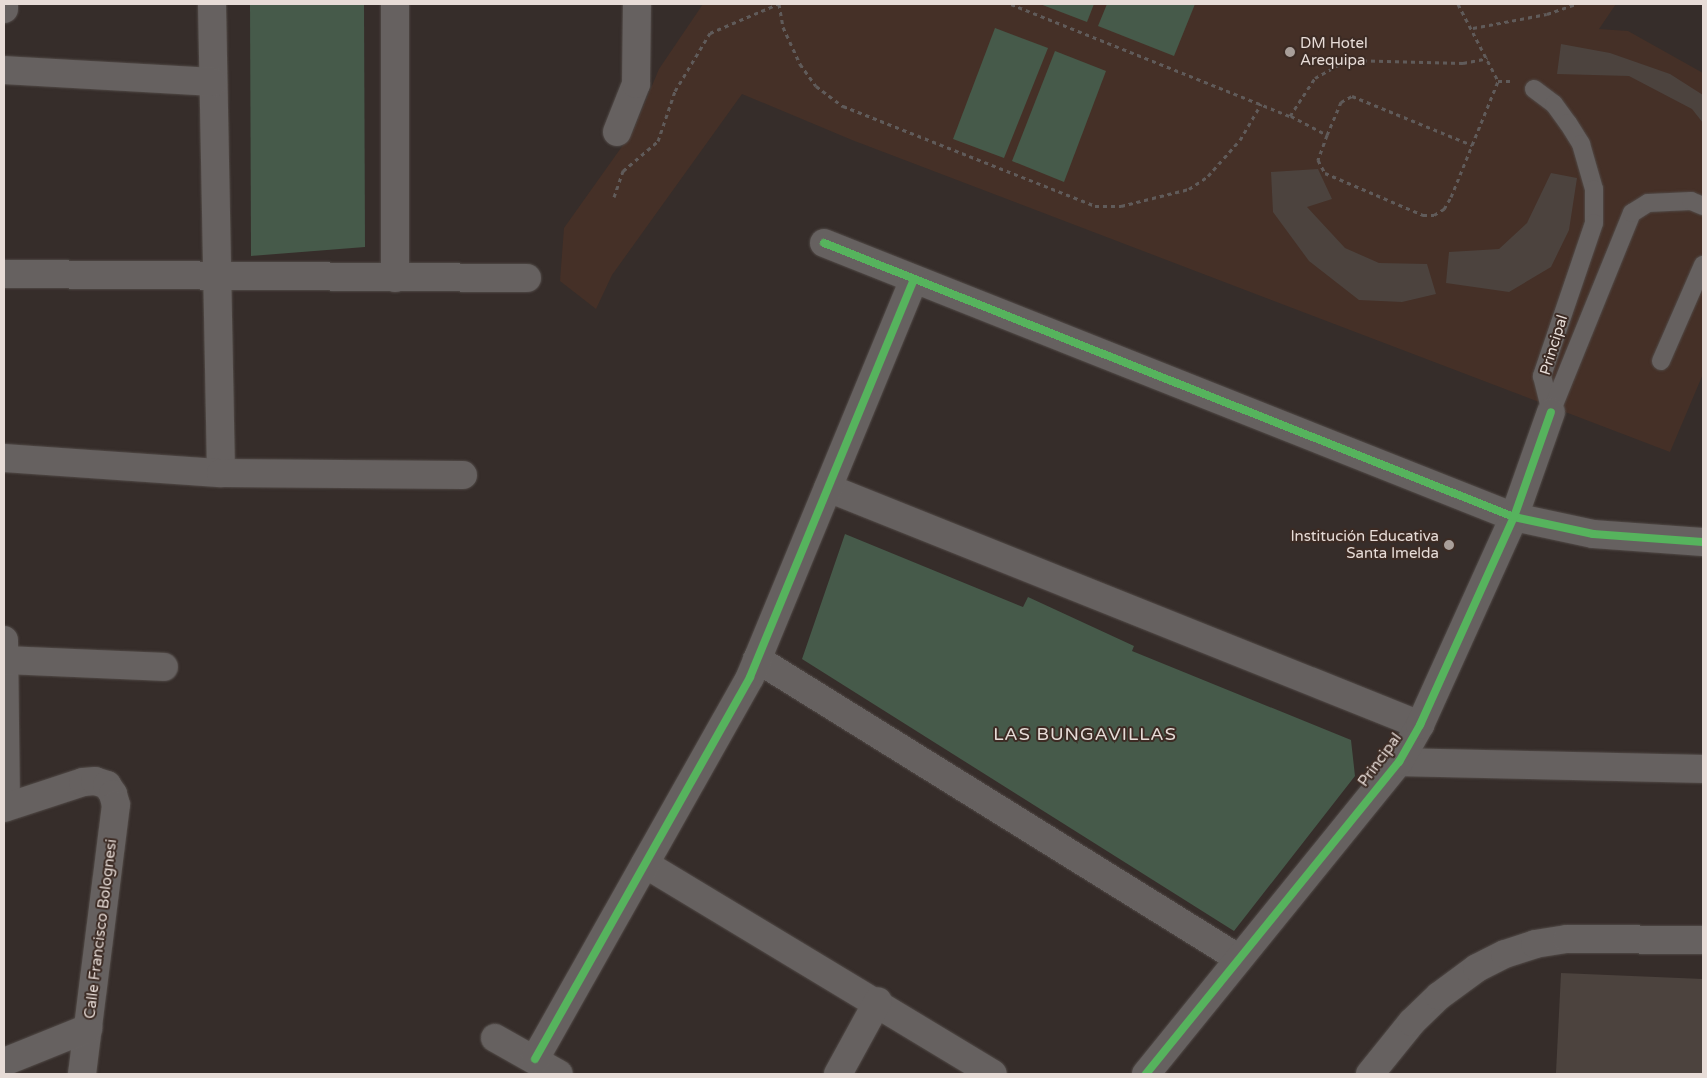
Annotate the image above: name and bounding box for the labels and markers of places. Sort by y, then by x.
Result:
place label: DM Hotel Arequipa [1300,34,1368,69]
marker: DM Hotel Arequipa [1284,46,1296,58]
place label: Institución Educativa Santa Imelda [1290,527,1439,562]
marker: Institución Educativa Santa Imelda [1443,539,1455,551]

